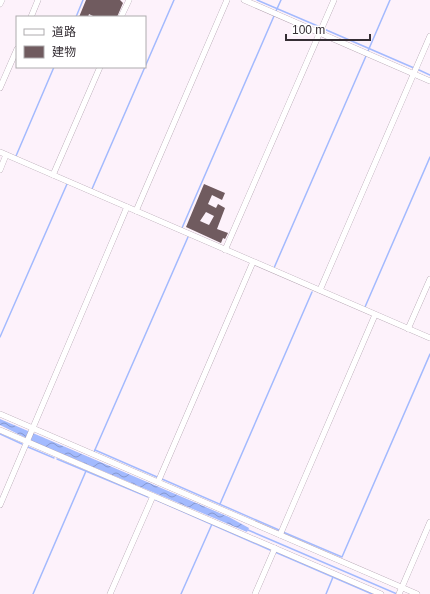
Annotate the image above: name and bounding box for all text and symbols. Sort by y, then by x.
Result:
legend [16,16,146,68]
scale bar [286,16,370,42]
text: 100 m [292,23,325,37]
text: 道路 [52,25,76,39]
text: 建物 [52,45,76,59]

